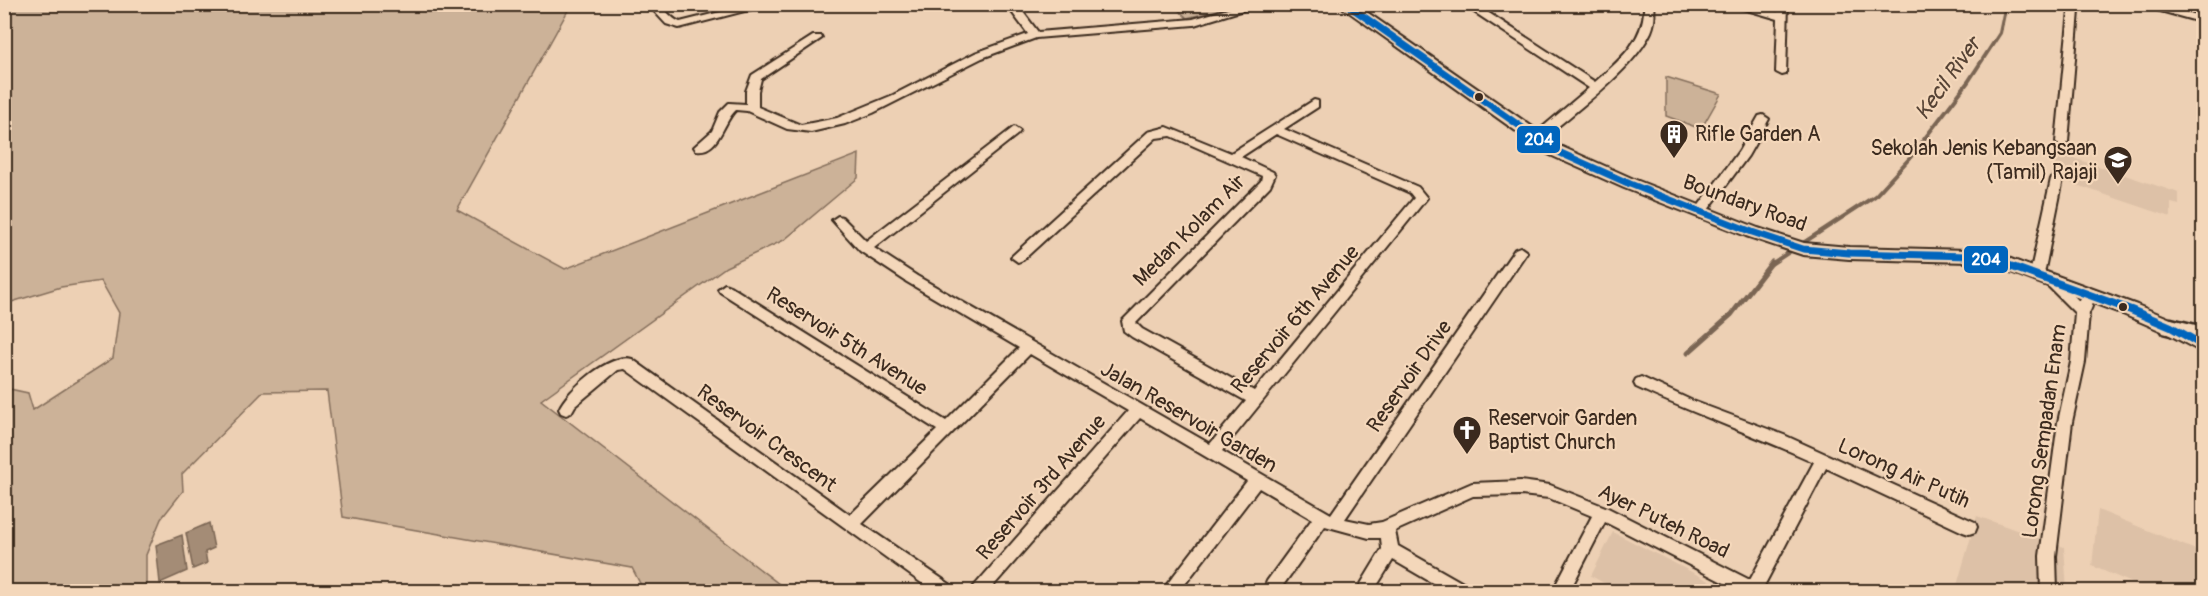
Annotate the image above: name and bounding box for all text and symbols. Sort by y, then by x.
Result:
water label: Kecil River [1909,29,1989,125]
unlabelled marker [1473,91,1485,103]
building icon: Rifle Garden A [1658,118,1690,160]
place label: Rifle Garden A [1695,121,1821,148]
line badge: 204 [1516,125,1561,154]
text: 204 [1524,130,1554,150]
place label: Sekolah Jenis Kebangsaan (Tamil) Rajaji [1871,135,2097,186]
school or university icon: Sekolah Jenis Kebangsaan (Tamil) Rajaji [2102,144,2134,186]
street label: Medan Kolam Air [1127,168,1252,292]
street label: Boundary Road [1679,169,1811,238]
street label: Reservoir 6th Avenue [1225,239,1366,399]
line badge: 204 [1963,245,2009,274]
text: 204 [1971,250,2001,270]
street label: Reservoir 5th Avenue [761,281,933,402]
unlabelled marker [2117,301,2129,313]
street label: Reservoir Drive [1361,314,1458,438]
street label: Lorong Sempadan Enam [2016,322,2073,540]
street label: Jalan Reservoir Garden [1095,356,1282,479]
street label: Reservoir Crescent [691,378,843,499]
place label: Reservoir Garden Baptist Church [1488,405,1637,456]
street label: Reservoir 3rd Avenue [971,408,1112,566]
church icon: Reservoir Garden Baptist Church [1451,414,1483,456]
street label: Lorong Air Putih [1833,432,1974,515]
street label: Ayer Puteh Road [1594,478,1734,565]

